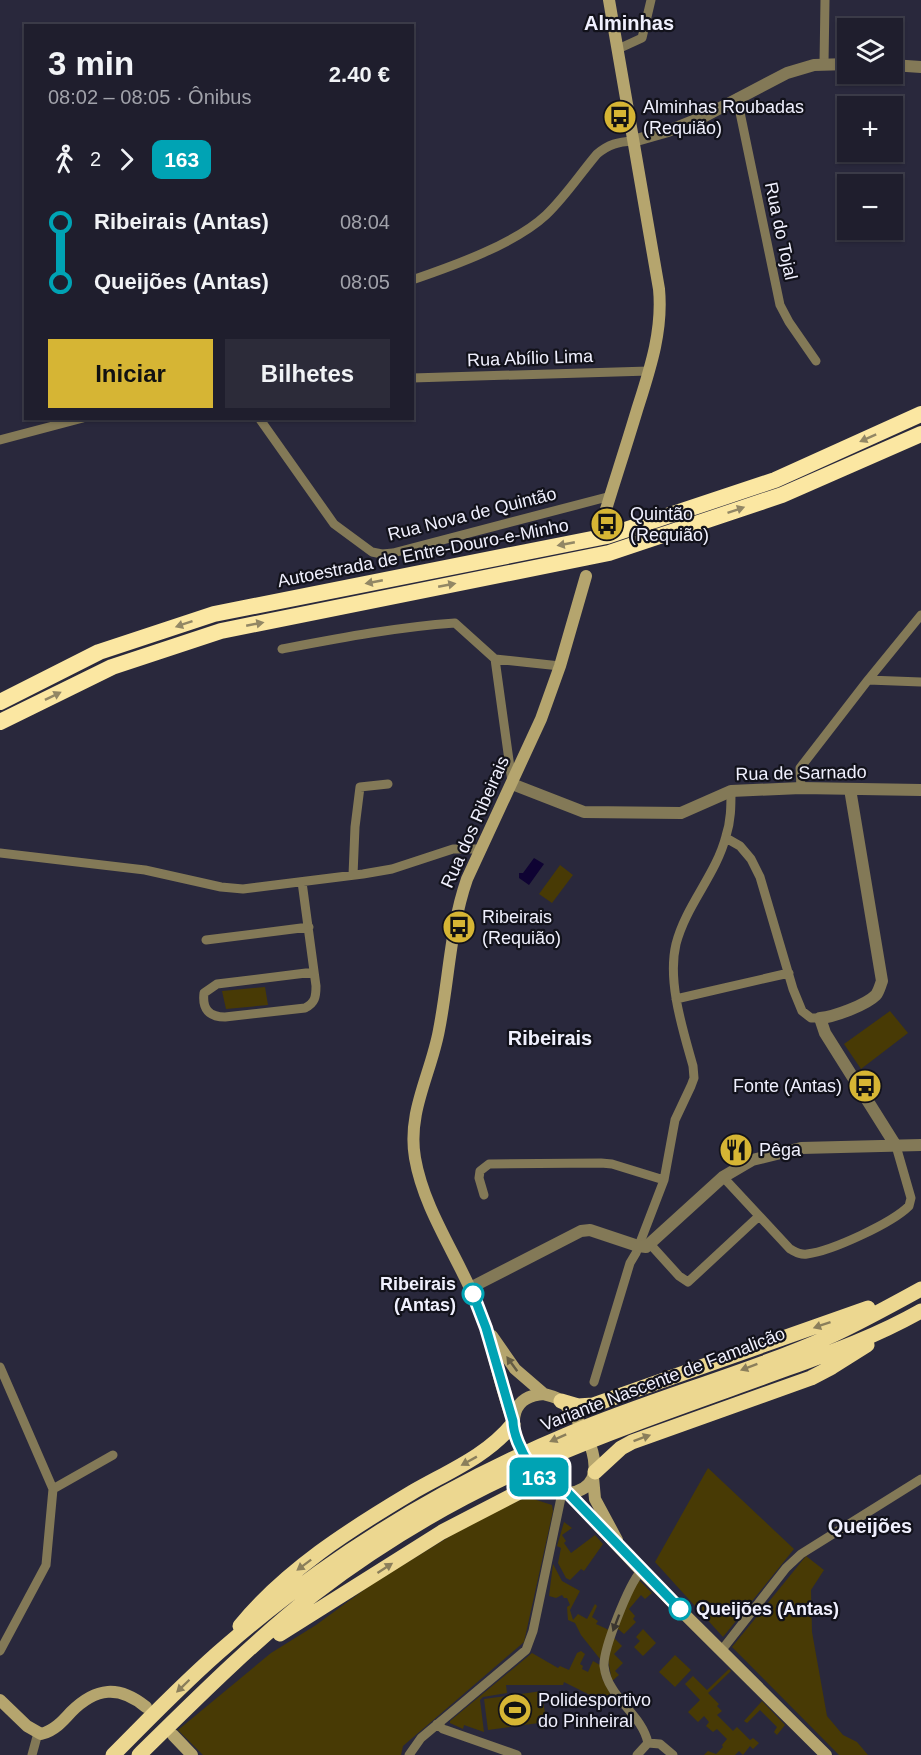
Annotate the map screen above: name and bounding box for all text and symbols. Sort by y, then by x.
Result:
district label: Alminhas [584,12,674,34]
map controls [837,18,903,240]
button: layers [837,18,903,84]
text: 3 min [48,45,134,82]
text: 2.40 € [329,62,390,87]
text: 08:02 – 08:05 · Ônibus [48,86,251,108]
button: + [837,96,903,162]
place label: Alminhas Roubadas (Requião) [643,97,804,138]
bus stop icon: Alminhas Roubadas (Requião) [602,99,638,135]
icon: walk [48,143,81,176]
icon: forward [110,143,143,176]
text: 2 [90,148,101,170]
text: 163 [164,148,199,171]
button: − [837,174,903,240]
street label: Rua do Tojal [761,180,801,282]
text: Ribeirais (Antas) [94,209,269,234]
text: 08:04 [340,211,390,233]
text: Queijões (Antas) [94,269,269,294]
text: 08:05 [340,271,390,293]
button: Iniciar [48,339,213,408]
button: Bilhetes [225,339,390,408]
street label: Rua Abílio Lima [467,346,594,370]
one-way arrow [859,433,876,442]
street label: Rua Nova de Quintão [386,483,558,545]
place label: Quintão (Requião) [630,504,709,545]
one-way arrow [727,505,745,514]
bus stop icon: Quintão (Requião) [589,506,625,542]
street label: Autoestrada de Entre-Douro-e-Minho [276,515,570,591]
one-way arrow [556,540,575,549]
one-way arrow [365,578,384,587]
one-way arrow [437,580,456,589]
one-way arrow [246,619,265,628]
one-way arrow [175,620,193,629]
one-way arrow [44,691,61,701]
street label: Rua dos Ribeirais [437,753,513,891]
street label: Rua de Sarnado [735,762,867,784]
place label: Ribeirais (Requião) [482,907,561,948]
bus stop icon: Ribeirais (Requião) [441,909,477,945]
district label: Ribeirais [508,1027,592,1049]
bus stop icon: Fonte (Antas) [847,1068,883,1104]
place label: Fonte (Antas) [733,1076,842,1096]
restaurant icon: Pêga [718,1132,754,1168]
place label: Pêga [759,1140,802,1160]
place label: Ribeirais (Antas) [380,1274,456,1315]
marker: Ribeirais (Antas) [462,1283,484,1305]
one-way arrow [812,1320,830,1330]
street label: Variante Nascente de Famalicão [538,1323,788,1435]
one-way arrow [506,1357,518,1373]
one-way arrow [739,1363,757,1373]
one-way arrow [633,1433,651,1443]
one-way arrow [549,1434,567,1444]
one-way arrow [460,1456,477,1466]
line badge: 163 [504,1458,574,1496]
text: 163 [521,1466,557,1489]
district label: Queijões [828,1515,912,1537]
one-way arrow [296,1558,311,1570]
one-way arrow [377,1562,393,1573]
marker: Queijões (Antas) [669,1598,691,1620]
place label: Queijões (Antas) [696,1599,839,1619]
one-way arrow [611,1614,620,1632]
one-way arrow [177,1679,191,1693]
place label: Polidesportivo do Pinheiral [538,1690,651,1731]
sports icon: Polidesportivo do Pinheiral [497,1692,533,1728]

